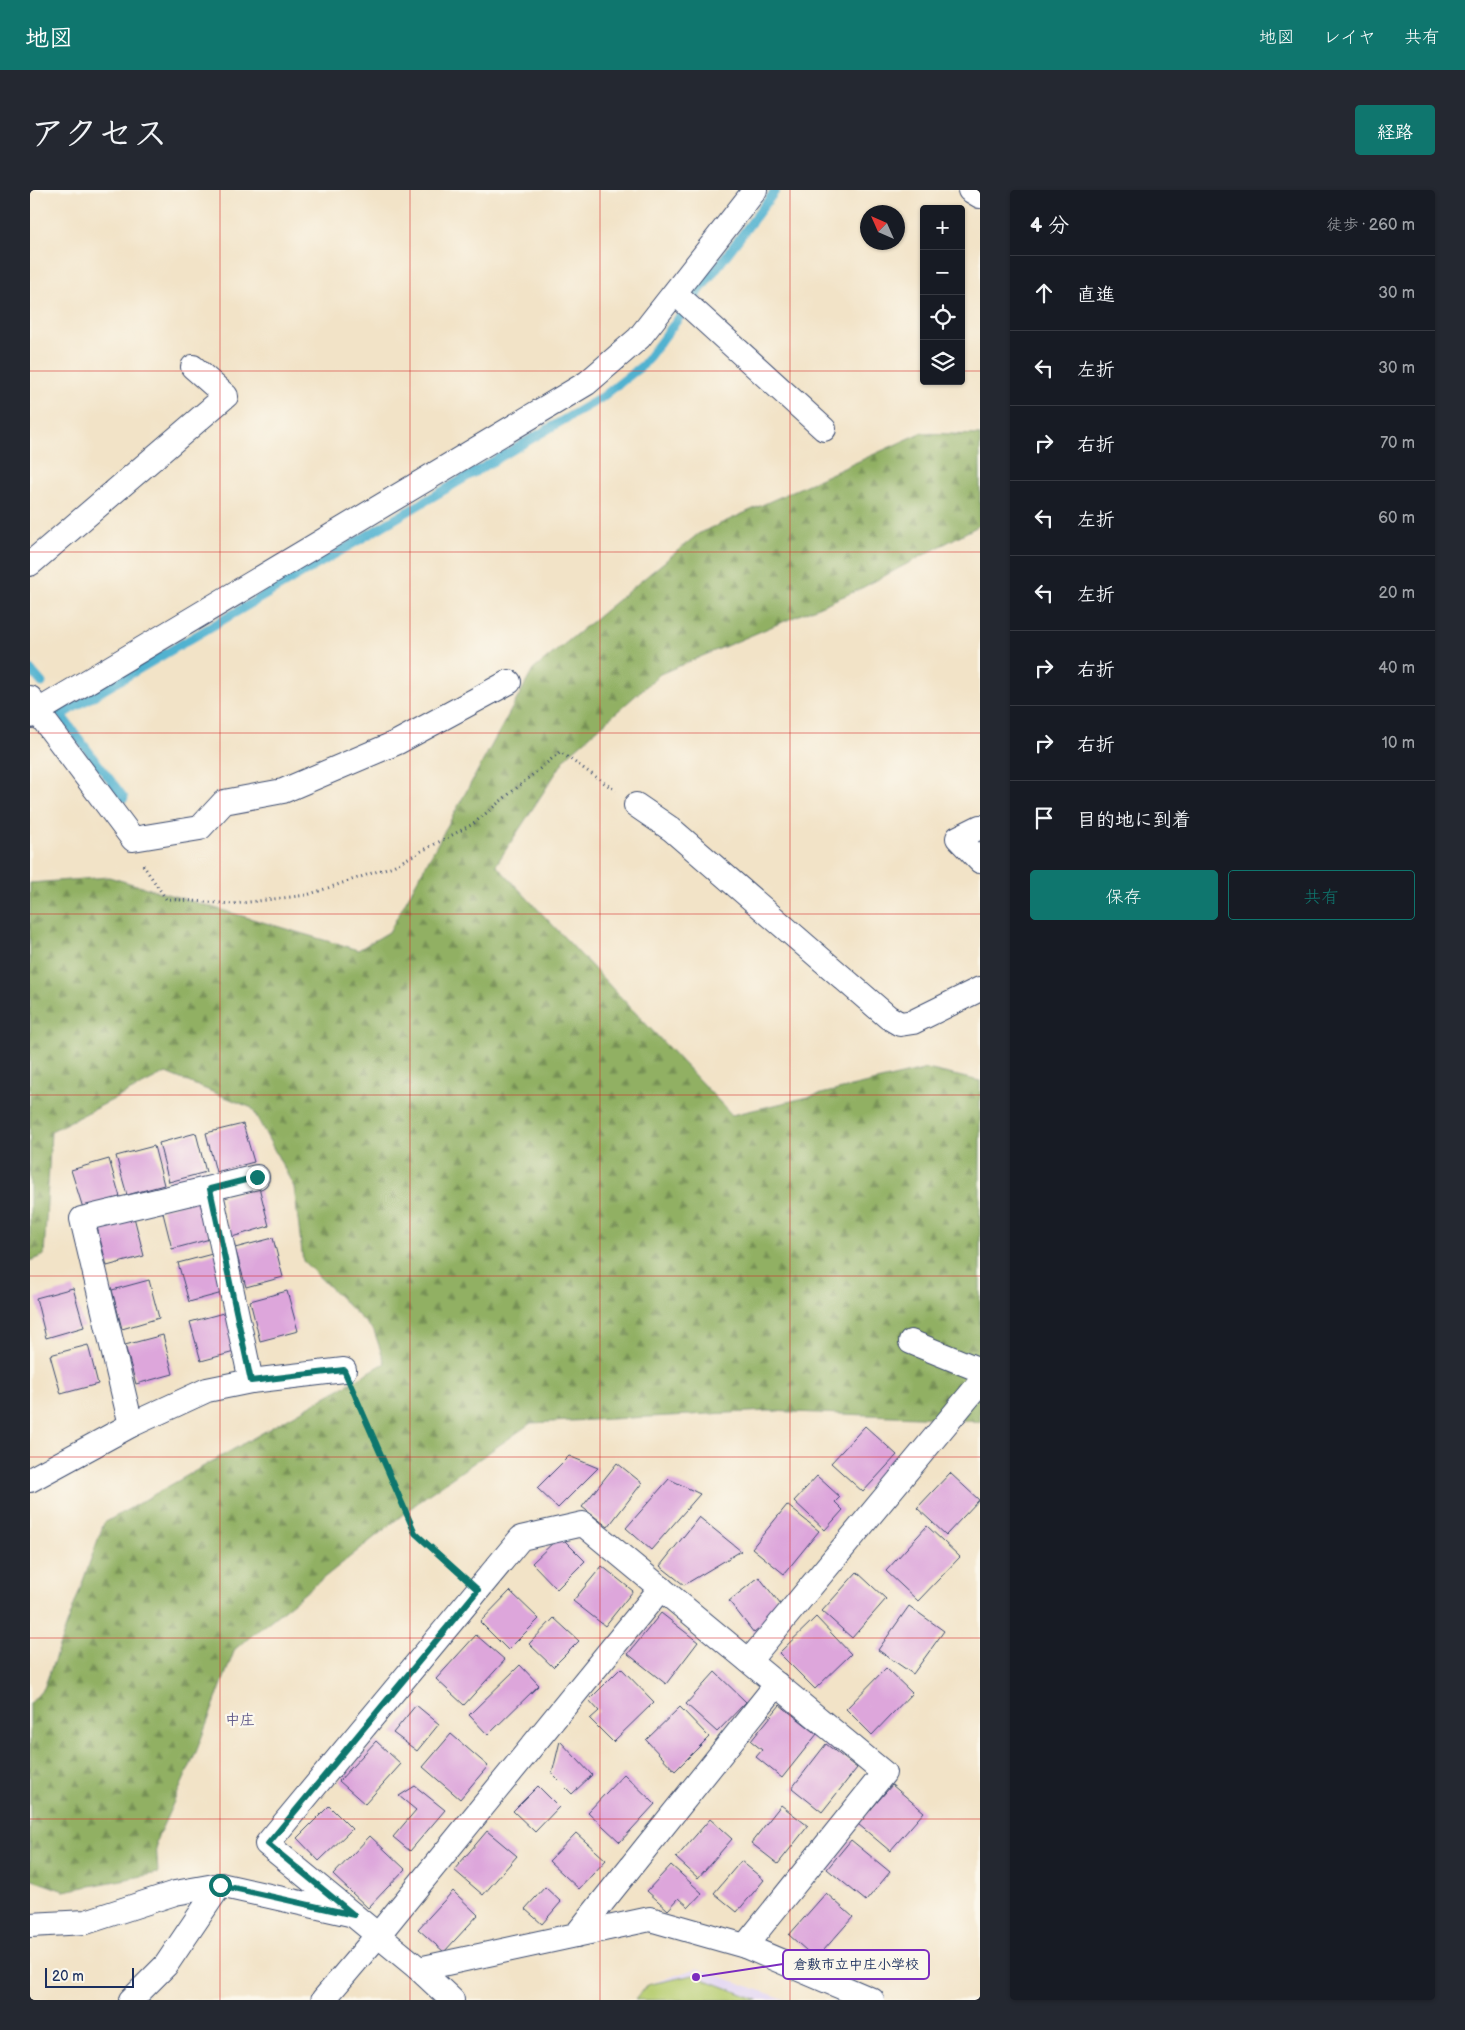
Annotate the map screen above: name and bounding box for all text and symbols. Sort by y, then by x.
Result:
text: 地図 [25,24,73,53]
text: 地図 [1259,27,1295,48]
text: レイヤ [1323,27,1376,48]
text: 共有 [1404,27,1440,48]
button: 経路 [1355,105,1435,155]
text: アクセス [30,113,168,156]
north arrow [860,205,905,250]
map controls [920,205,965,385]
button: + [920,205,965,250]
text: 4 分 [1030,213,1069,238]
text: 徒歩 · 260 m [1326,216,1415,235]
button: − [920,250,965,295]
icon: ahead [1030,279,1058,307]
text: 直進 [1077,284,1115,307]
text: 30 m [1378,284,1415,303]
button: locate [920,295,965,340]
button: layers [920,340,965,385]
icon: left [1030,354,1058,382]
text: 左折 [1077,359,1115,382]
text: 30 m [1378,359,1415,378]
icon: right [1030,429,1058,457]
text: 右折 [1077,434,1115,457]
text: 70 m [1380,434,1415,453]
icon: left [1030,504,1058,532]
text: 左折 [1077,509,1115,532]
text: 60 m [1378,509,1415,528]
icon: left [1030,579,1058,607]
text: 左折 [1077,584,1115,607]
text: 20 m [1379,584,1415,603]
icon: right [1030,654,1058,682]
text: 右折 [1077,659,1115,682]
text: 40 m [1378,659,1415,678]
icon: right [1030,729,1058,757]
text: 右折 [1077,734,1115,757]
text: 10 m [1382,734,1415,753]
icon: arrive [1030,804,1058,832]
text: 目的地に到着 [1077,809,1191,832]
button: 保存 [1030,870,1218,920]
button: 共有 [1228,870,1415,920]
route end [246,1166,269,1189]
district label: 中庄 [225,1711,255,1730]
route start [209,1874,232,1897]
callout: 倉敷市立中庄小学校 [783,1950,929,1979]
text: 倉敷市立中庄小学校 [793,1956,919,1973]
scale bar [45,1965,134,1988]
text: 20 m [52,1968,84,1985]

